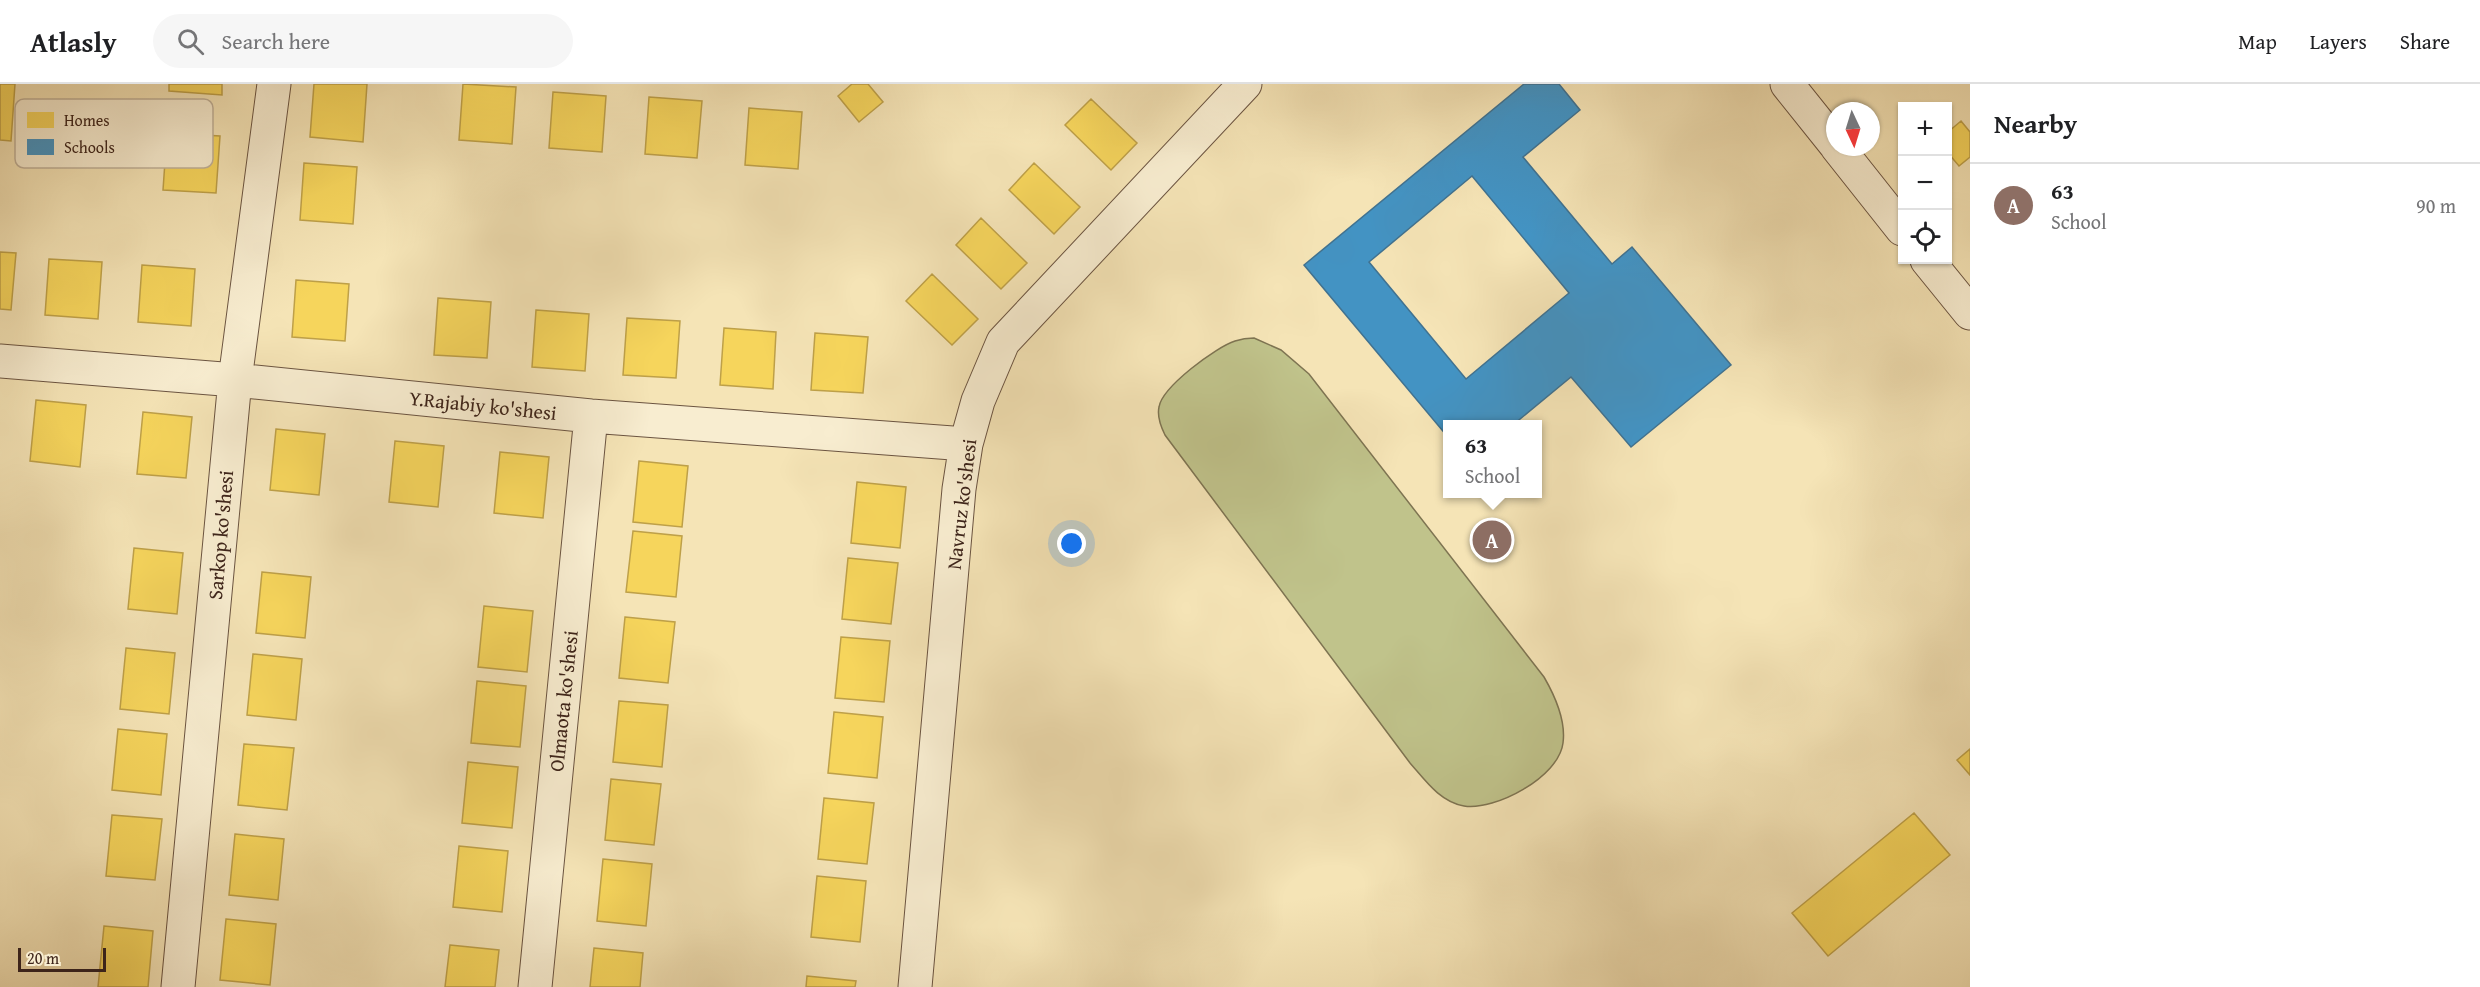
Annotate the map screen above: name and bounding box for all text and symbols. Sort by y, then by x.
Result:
search box [153,14,573,68]
text: Atlasly [30,21,117,62]
icon: search [174,25,207,58]
text: Search here [222,25,330,57]
text: Map [2238,26,2277,57]
text: Layers [2310,26,2367,57]
text: Share [2400,26,2450,57]
legend [15,99,213,168]
north arrow [1826,102,1880,156]
map controls [1898,102,1952,264]
button: + [1898,102,1952,156]
text: Nearby [1994,104,2077,143]
text: Homes [64,108,110,132]
text: Schools [64,135,115,159]
button: − [1898,156,1952,210]
text: 63 [2051,175,2074,207]
text: A [2007,191,2020,220]
text: 90 m [2416,191,2456,220]
text: School [2051,207,2107,236]
button: locate [1898,210,1952,264]
street label: Y.Rajabiy ko'shesi [408,383,559,427]
popup [1443,420,1542,498]
text: 63 [1465,429,1488,461]
street label: Navruz ko'shesi [939,437,983,571]
text: School [1465,461,1520,490]
street label: Sarkop ko'shesi [200,469,240,601]
pin: A [1472,518,1512,562]
your location [1057,529,1086,558]
street label: Olmaota ko'shesi [541,629,585,773]
scale bar [18,945,106,972]
text: 20 m [27,946,59,970]

